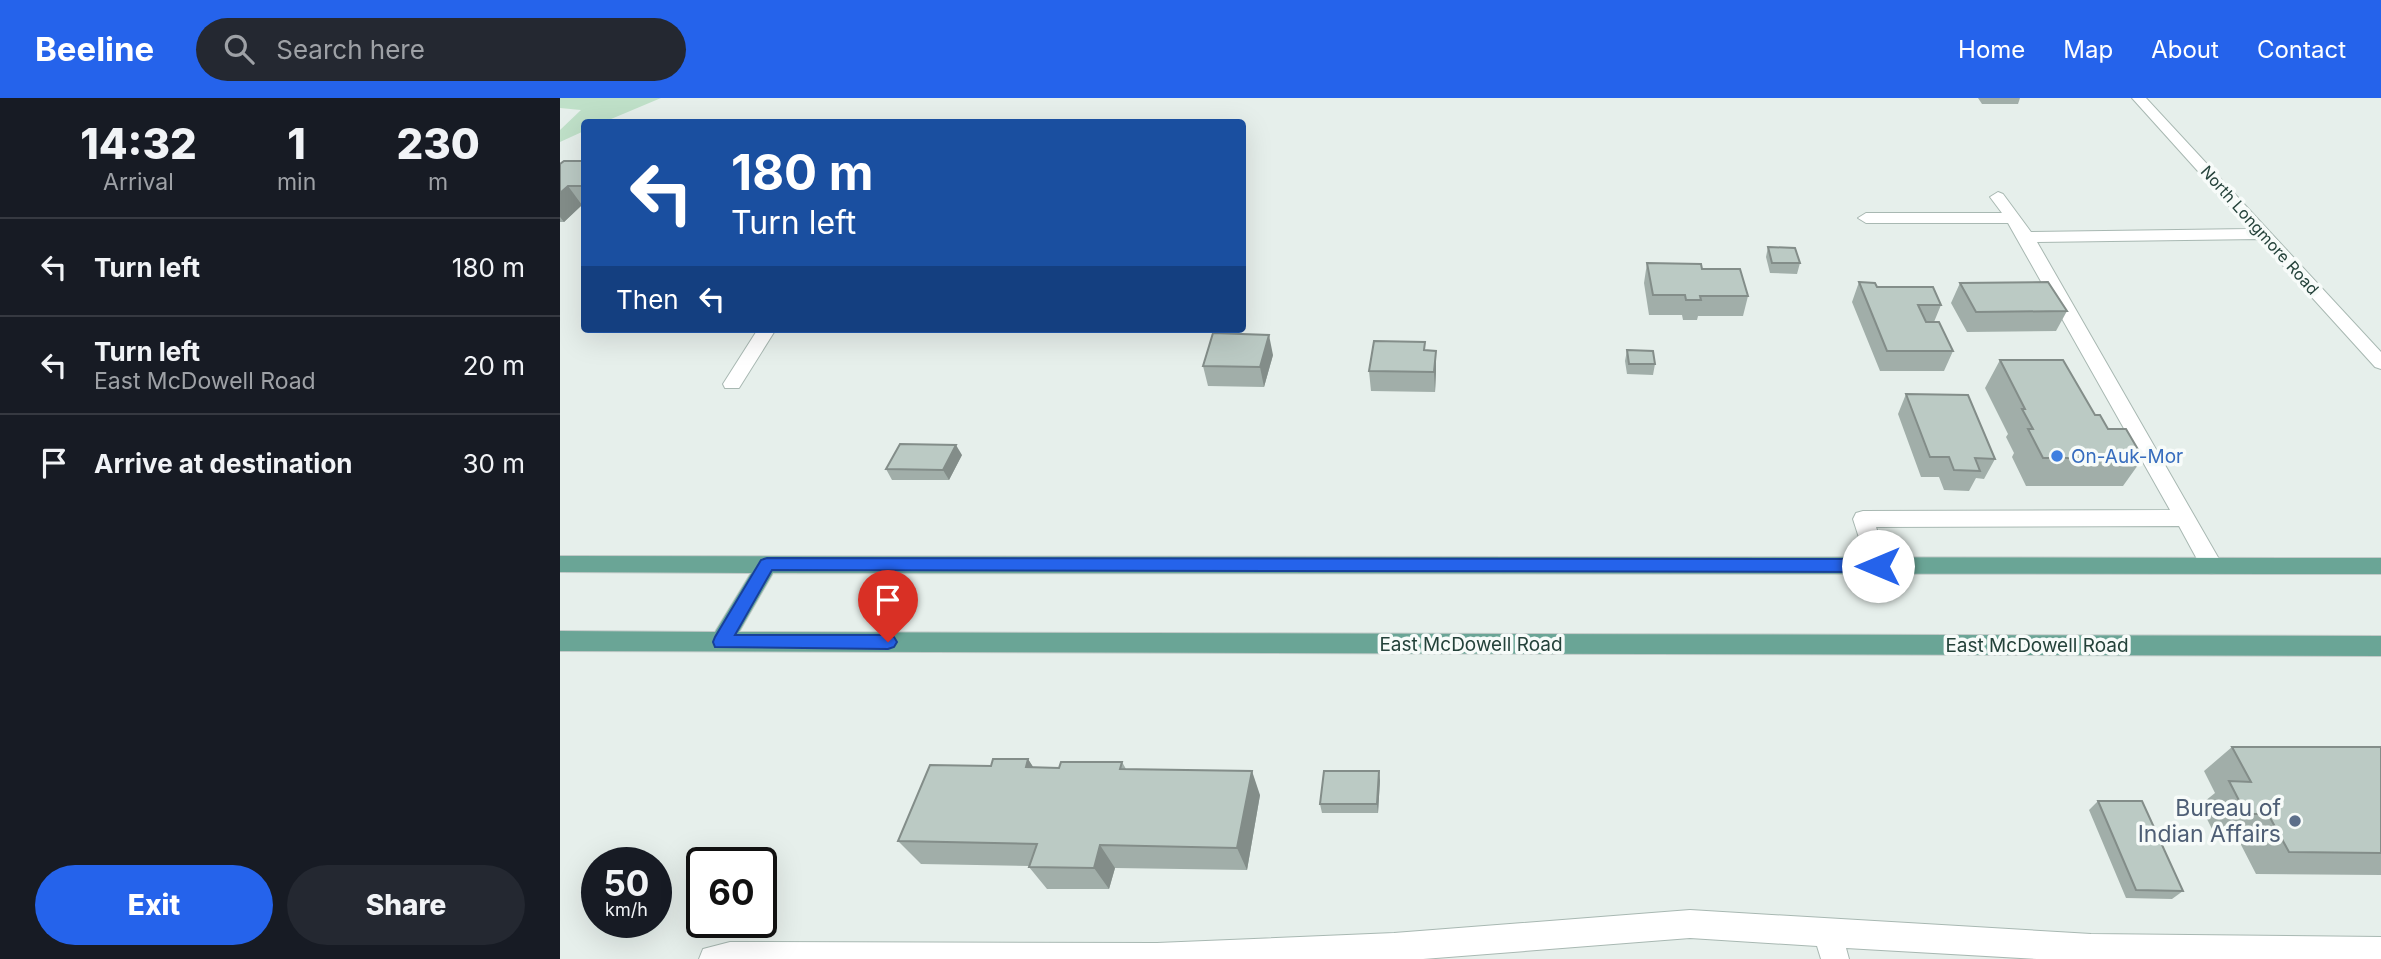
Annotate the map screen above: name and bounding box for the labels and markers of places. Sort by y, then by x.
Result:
place label: On-Auk-Mor [2071,445,2183,468]
marker: On-Auk-Mor [2049,448,2065,464]
pin [858,570,918,642]
place label: Bureau of Indian Affairs [2138,794,2281,848]
marker: Bureau of Indian Affairs [2287,813,2303,829]

